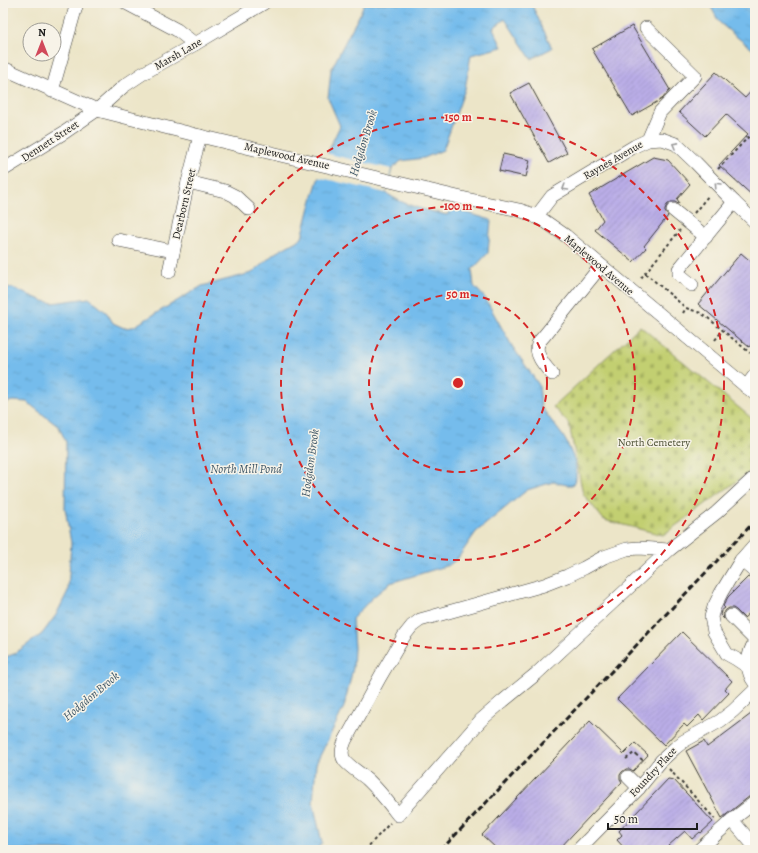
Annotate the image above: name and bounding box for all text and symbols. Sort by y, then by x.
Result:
north arrow [22,22,62,62]
text: N [38,25,46,40]
street label: Marsh Lane [151,34,205,74]
water label: Hodgdon Brook [345,107,381,178]
text: 150 m [444,109,472,125]
street label: Dennett Street [18,117,82,165]
street label: Raynes Avenue [580,137,646,183]
street label: Maplewood Avenue [243,139,331,173]
one-way arrow [672,142,679,149]
street label: Dearborn Street [169,167,200,241]
one-way arrow [715,182,722,190]
one-way arrow [562,183,569,190]
text: 100 m [444,198,472,214]
street label: Maplewood Avenue [561,231,637,299]
text: 50 m [446,286,470,302]
centre of rings [451,376,465,390]
water label: Hodgdon Brook [297,427,323,498]
park label: North Cemetery [618,435,690,450]
water label: North Mill Pond [210,461,282,477]
water label: Hodgdon Brook [60,667,123,724]
street label: Foundry Place [626,744,680,800]
scale bar [608,805,697,831]
text: 50 m [614,811,638,827]

